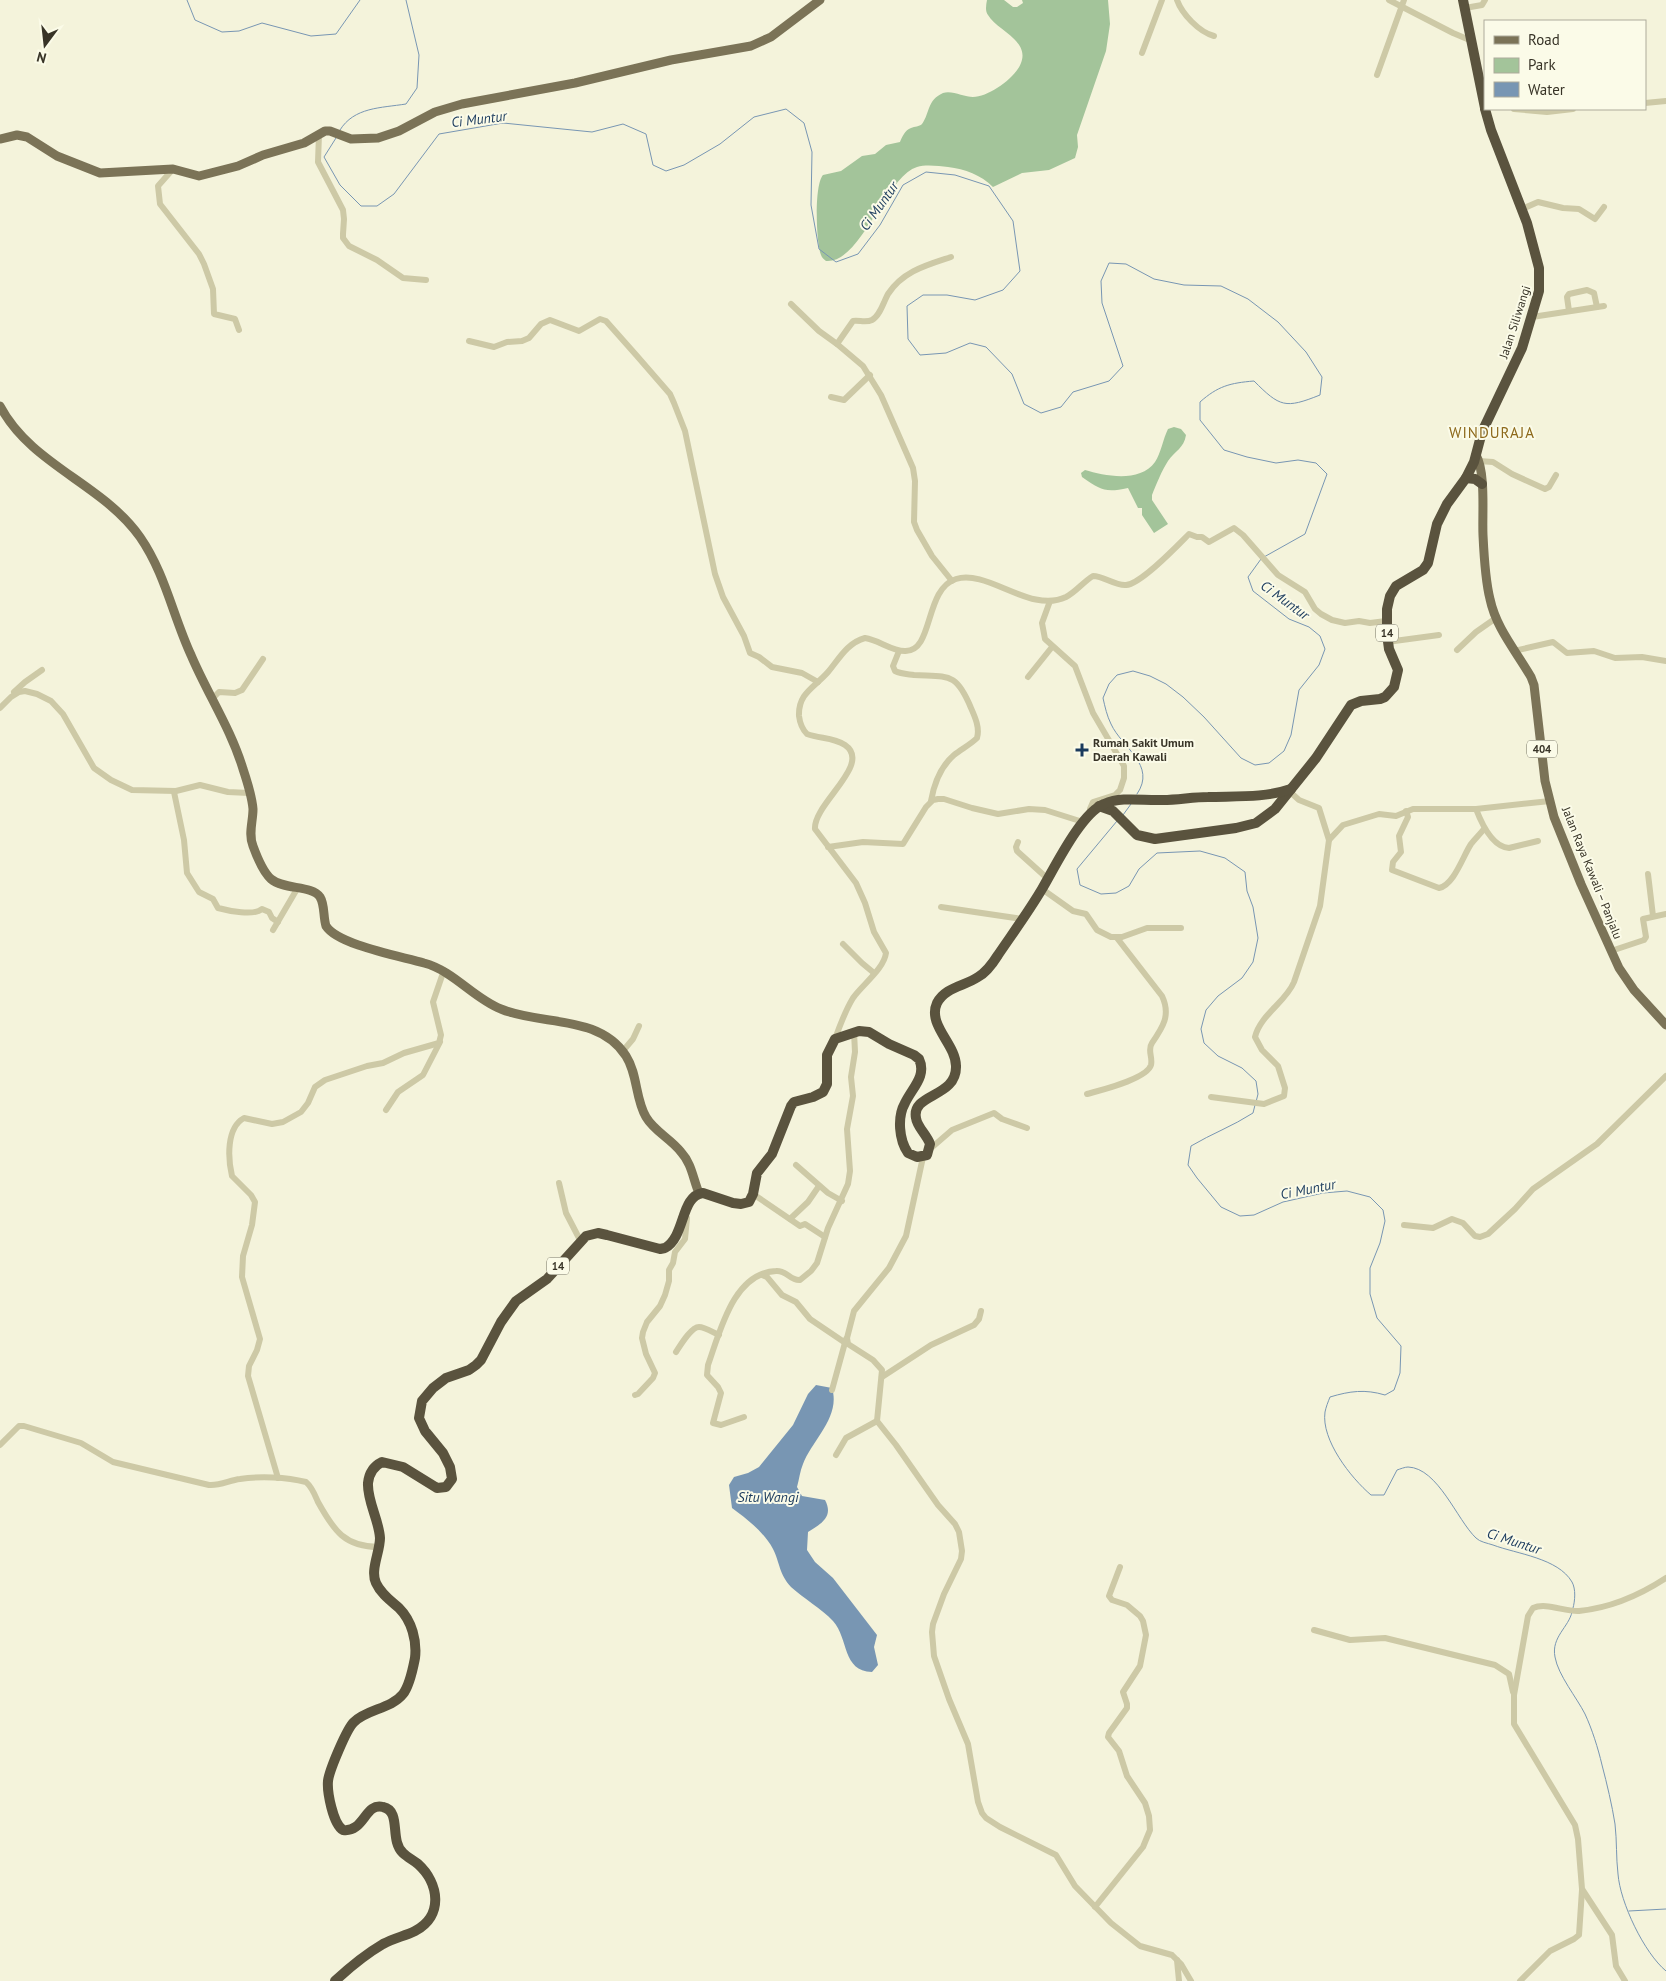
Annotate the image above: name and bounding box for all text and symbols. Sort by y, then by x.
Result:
north arrow [20,20,70,70]
legend [1484,20,1646,110]
text: Road [1528,30,1560,49]
text: N [35,48,48,67]
text: Park [1528,55,1556,74]
text: Water [1528,80,1565,99]
water label: Ci Muntur [450,106,509,131]
water label: Ci Muntur [856,177,903,234]
street label: Jalan Siliwangi [1495,283,1533,361]
district label: WINDURAJA [1449,423,1535,442]
water label: Ci Muntur [1257,576,1314,625]
road number: 14 [1376,624,1398,641]
place label: Rumah Sakit Umum Daerah Kawali [1093,735,1194,764]
road number: 404 [1527,741,1557,758]
marker: Rumah Sakit Umum Daerah Kawali [1075,743,1089,757]
street label: Jalan Raya Kawali – Panjalu [1559,804,1626,941]
water label: Ci Muntur [1279,1175,1338,1203]
road number: 14 [547,1258,569,1274]
water label: Situ Wangi [737,1488,799,1506]
water label: Ci Muntur [1485,1524,1545,1559]

